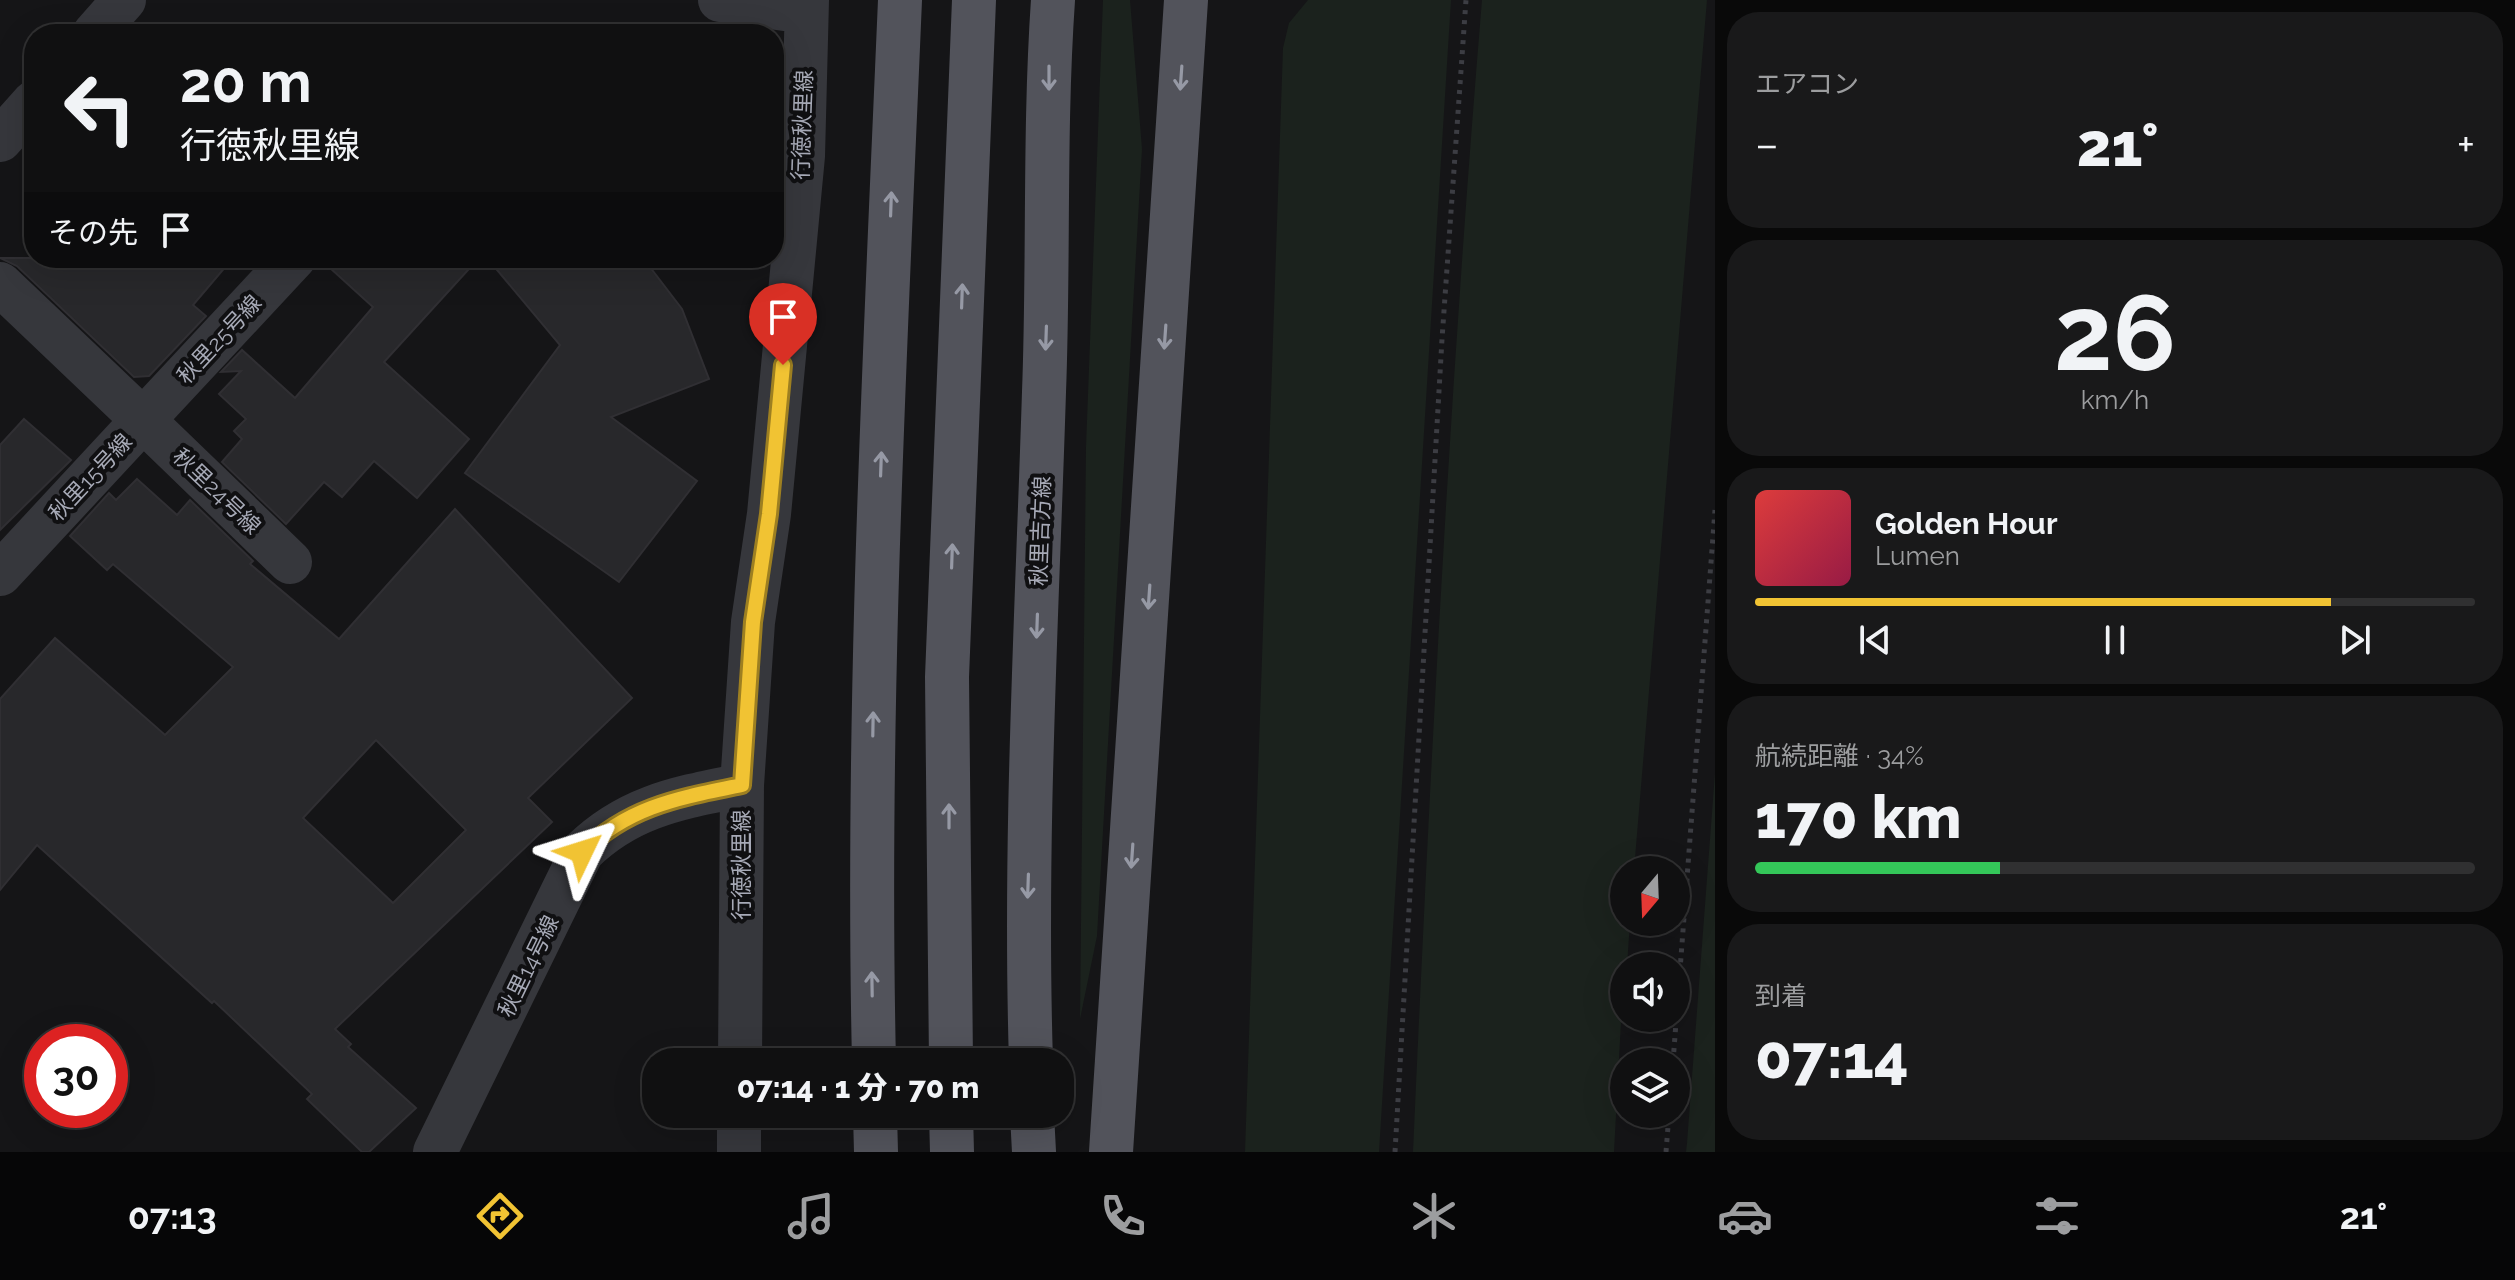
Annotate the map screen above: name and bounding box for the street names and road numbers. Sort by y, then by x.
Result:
street label: 行徳秋里線 [787,70,817,180]
street label: 秋里25号線 [171,289,267,389]
street label: 秋里15号線 [43,428,137,526]
street label: 秋里24号線 [168,443,266,539]
street label: 秋里吉方線 [1025,476,1055,586]
street label: 行徳秋里線 [728,810,754,920]
street label: 秋里14号線 [492,911,564,1021]

